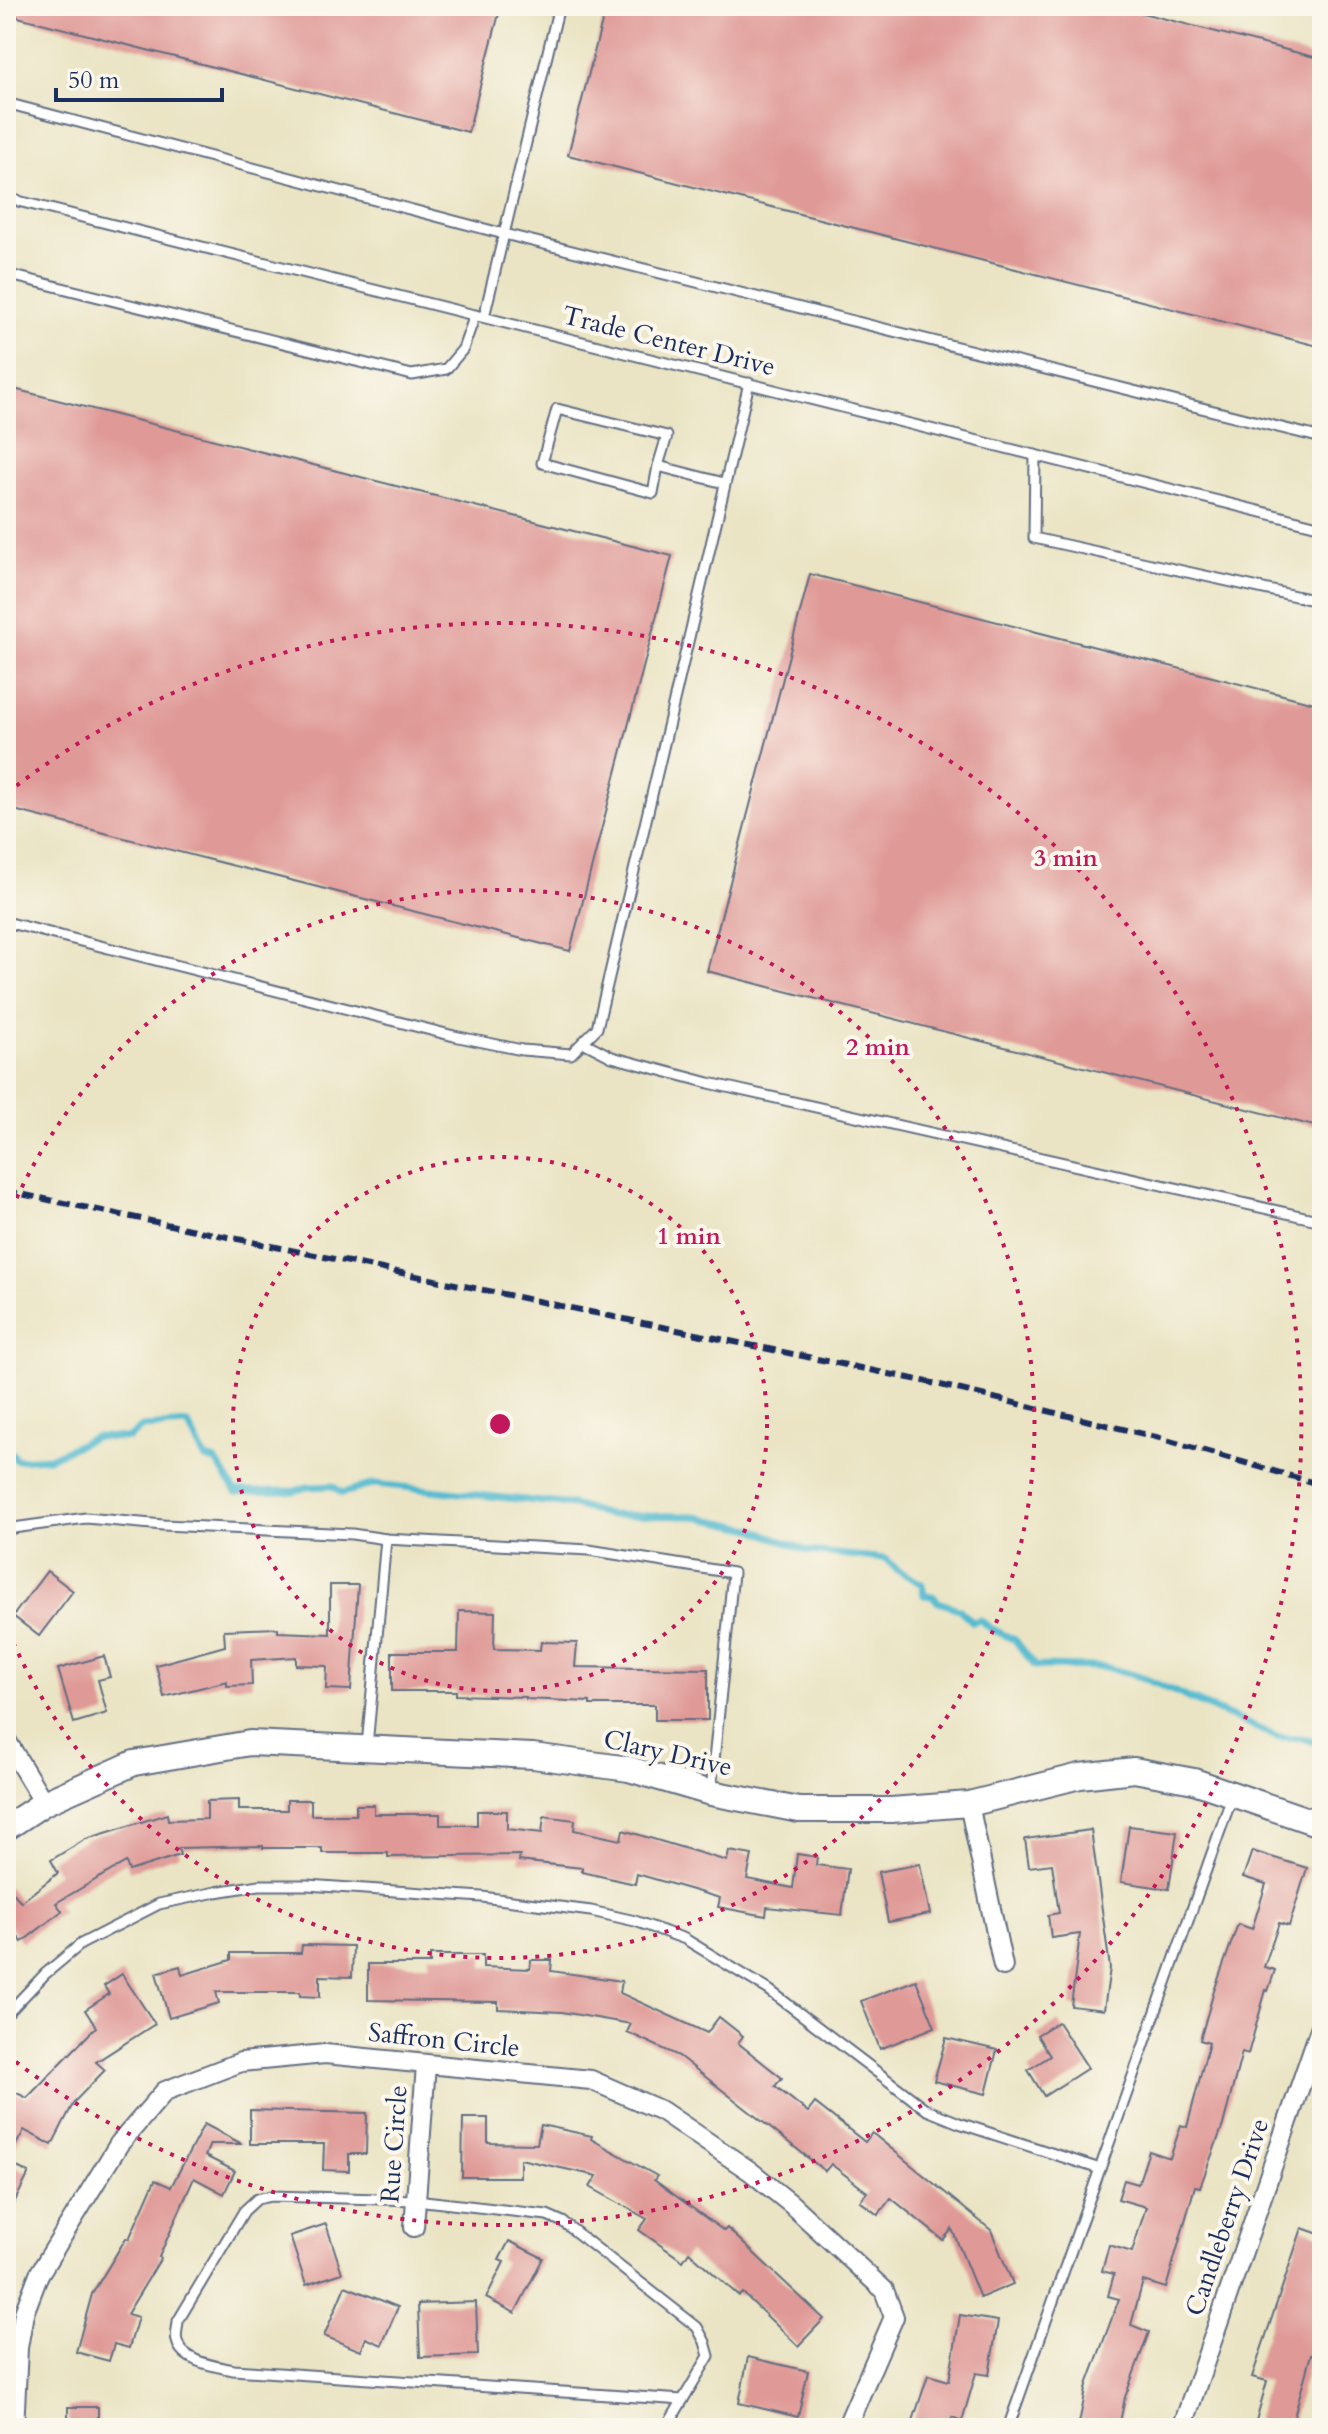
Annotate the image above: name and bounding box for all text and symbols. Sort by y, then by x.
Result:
scale bar [56,52,222,102]
text: 50 m [68,64,120,97]
street label: Trade Center Drive [559,298,779,384]
text: 3 min [1034,842,1099,875]
text: 2 min [846,1031,911,1064]
text: 1 min [657,1220,722,1253]
centre of rings [486,1410,514,1438]
street label: Clary Drive [600,1721,736,1785]
street label: Saffron Circle [367,2015,521,2065]
street label: Rue Circle [372,2084,416,2204]
street label: Candleberry Drive [1177,2114,1277,2320]

